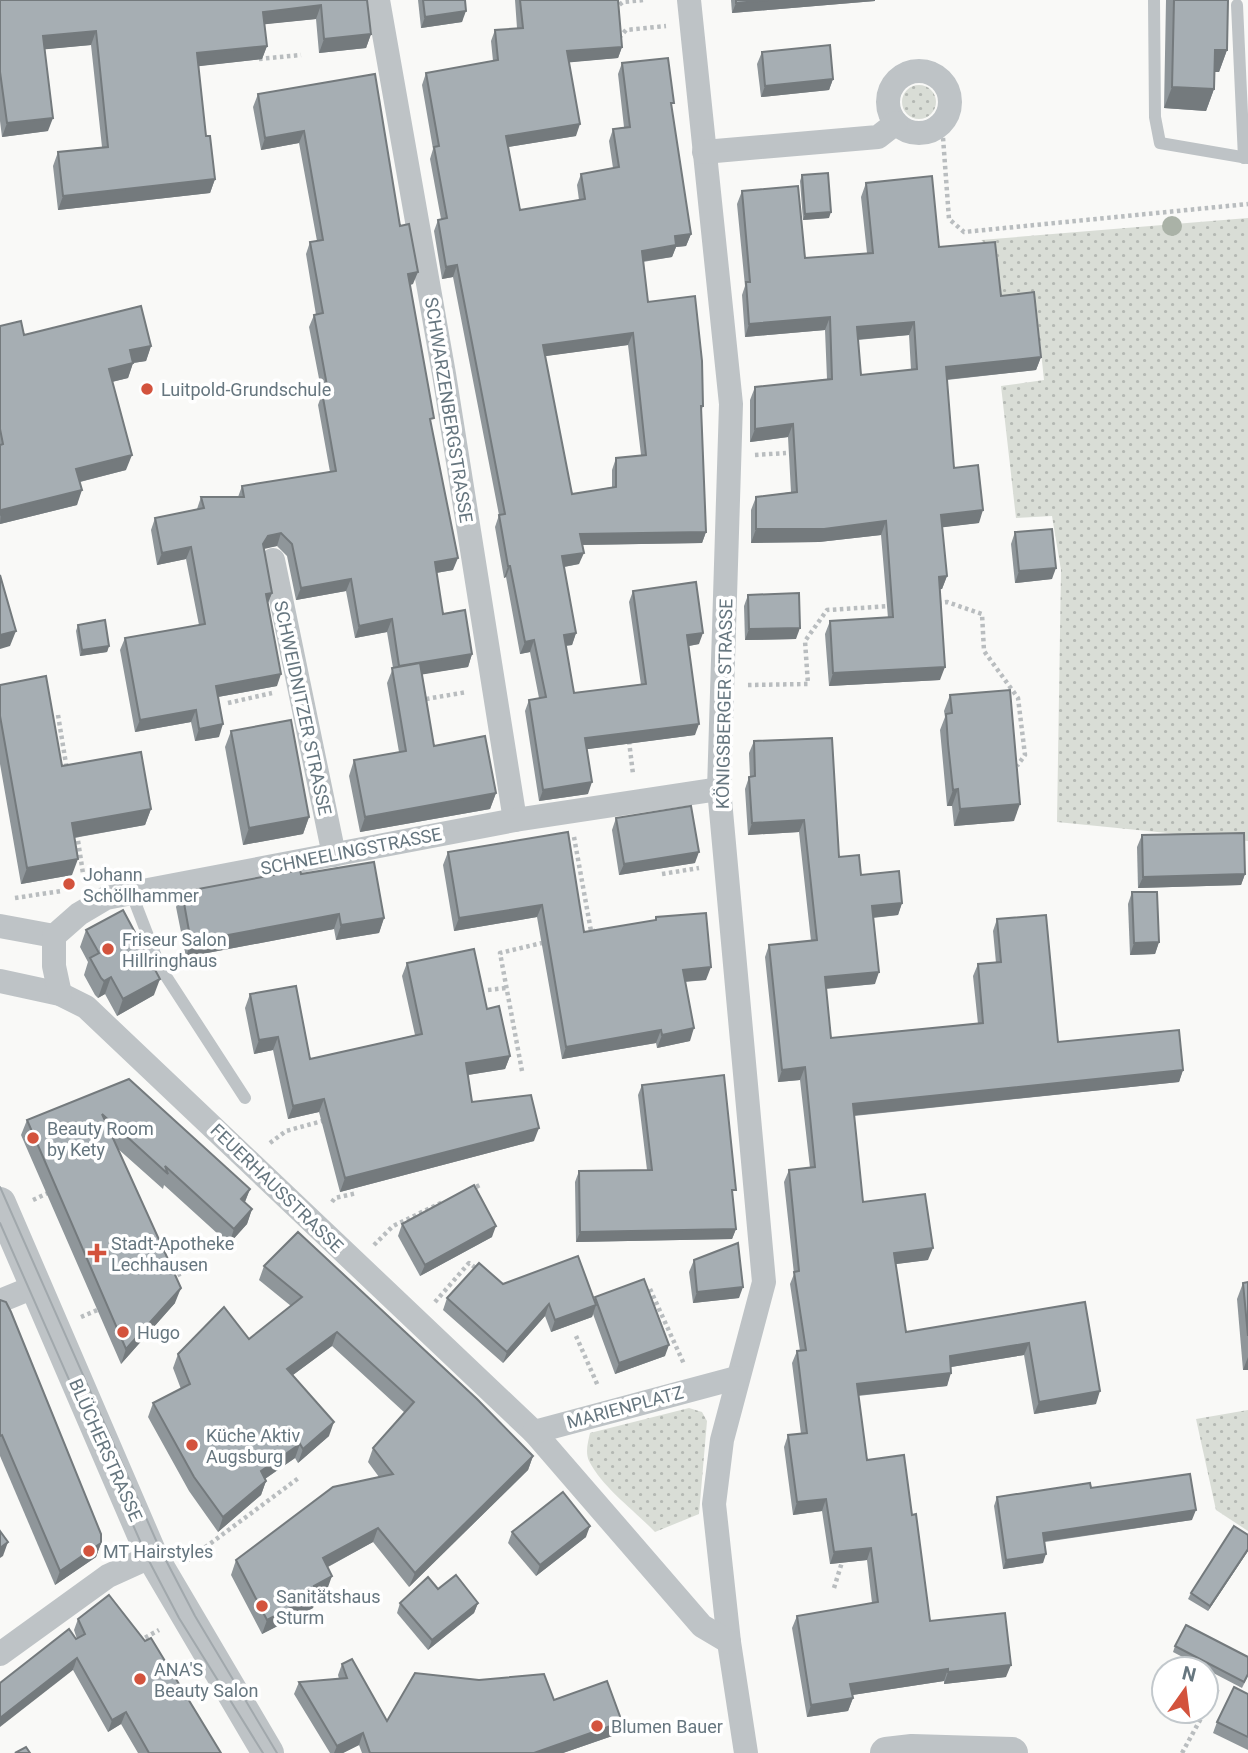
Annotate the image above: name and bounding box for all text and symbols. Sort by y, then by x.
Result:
street label: SCHWARZENBERGSTRASSE [421,296,477,524]
place label: Luitpold-Grundschule [161,379,331,400]
marker: Luitpold-Grundschule [139,381,155,397]
street label: SCHWEIDNITZER STRASSE [270,599,336,817]
street label: KÖNIGSBERGER STRASSE [712,599,736,809]
street label: SCHNEELINGSTRASSE [259,823,443,879]
place label: Johann Schöllhammer [83,864,199,906]
marker: Johann Schöllhammer [61,876,77,892]
place label: Friseur Salon Hillringhaus [122,929,227,971]
marker: Friseur Salon Hillringhaus [100,941,116,957]
place label: Beauty Room by Kety [47,1118,154,1160]
street label: FEUERHAUSSTRASSE [206,1119,348,1257]
marker: Beauty Room by Kety [25,1130,41,1146]
place label: Stadt-Apotheke Lechhausen [111,1233,234,1275]
marker: Stadt-Apotheke Lechhausen [89,1245,105,1261]
place label: Hugo [137,1322,180,1343]
marker: Hugo [115,1324,131,1340]
street label: BLÜCHERSTRASSE [65,1375,147,1525]
street label: MARIENPLATZ [564,1381,686,1433]
place label: Küche Aktiv Augsburg [206,1425,300,1467]
marker: Küche Aktiv Augsburg [184,1437,200,1453]
place label: MT Hairstyles [103,1541,213,1562]
marker: MT Hairstyles [81,1543,97,1559]
place label: Sanitätshaus Sturm [276,1586,381,1628]
marker: Sanitätshaus Sturm [254,1598,270,1614]
north arrow [1150,1655,1220,1725]
place label: ANA'S Beauty Salon [154,1659,258,1701]
text: N [1180,1661,1198,1687]
marker: ANA'S Beauty Salon [132,1671,148,1687]
place label: Blumen Bauer [611,1716,723,1737]
marker: Blumen Bauer [589,1718,605,1734]

